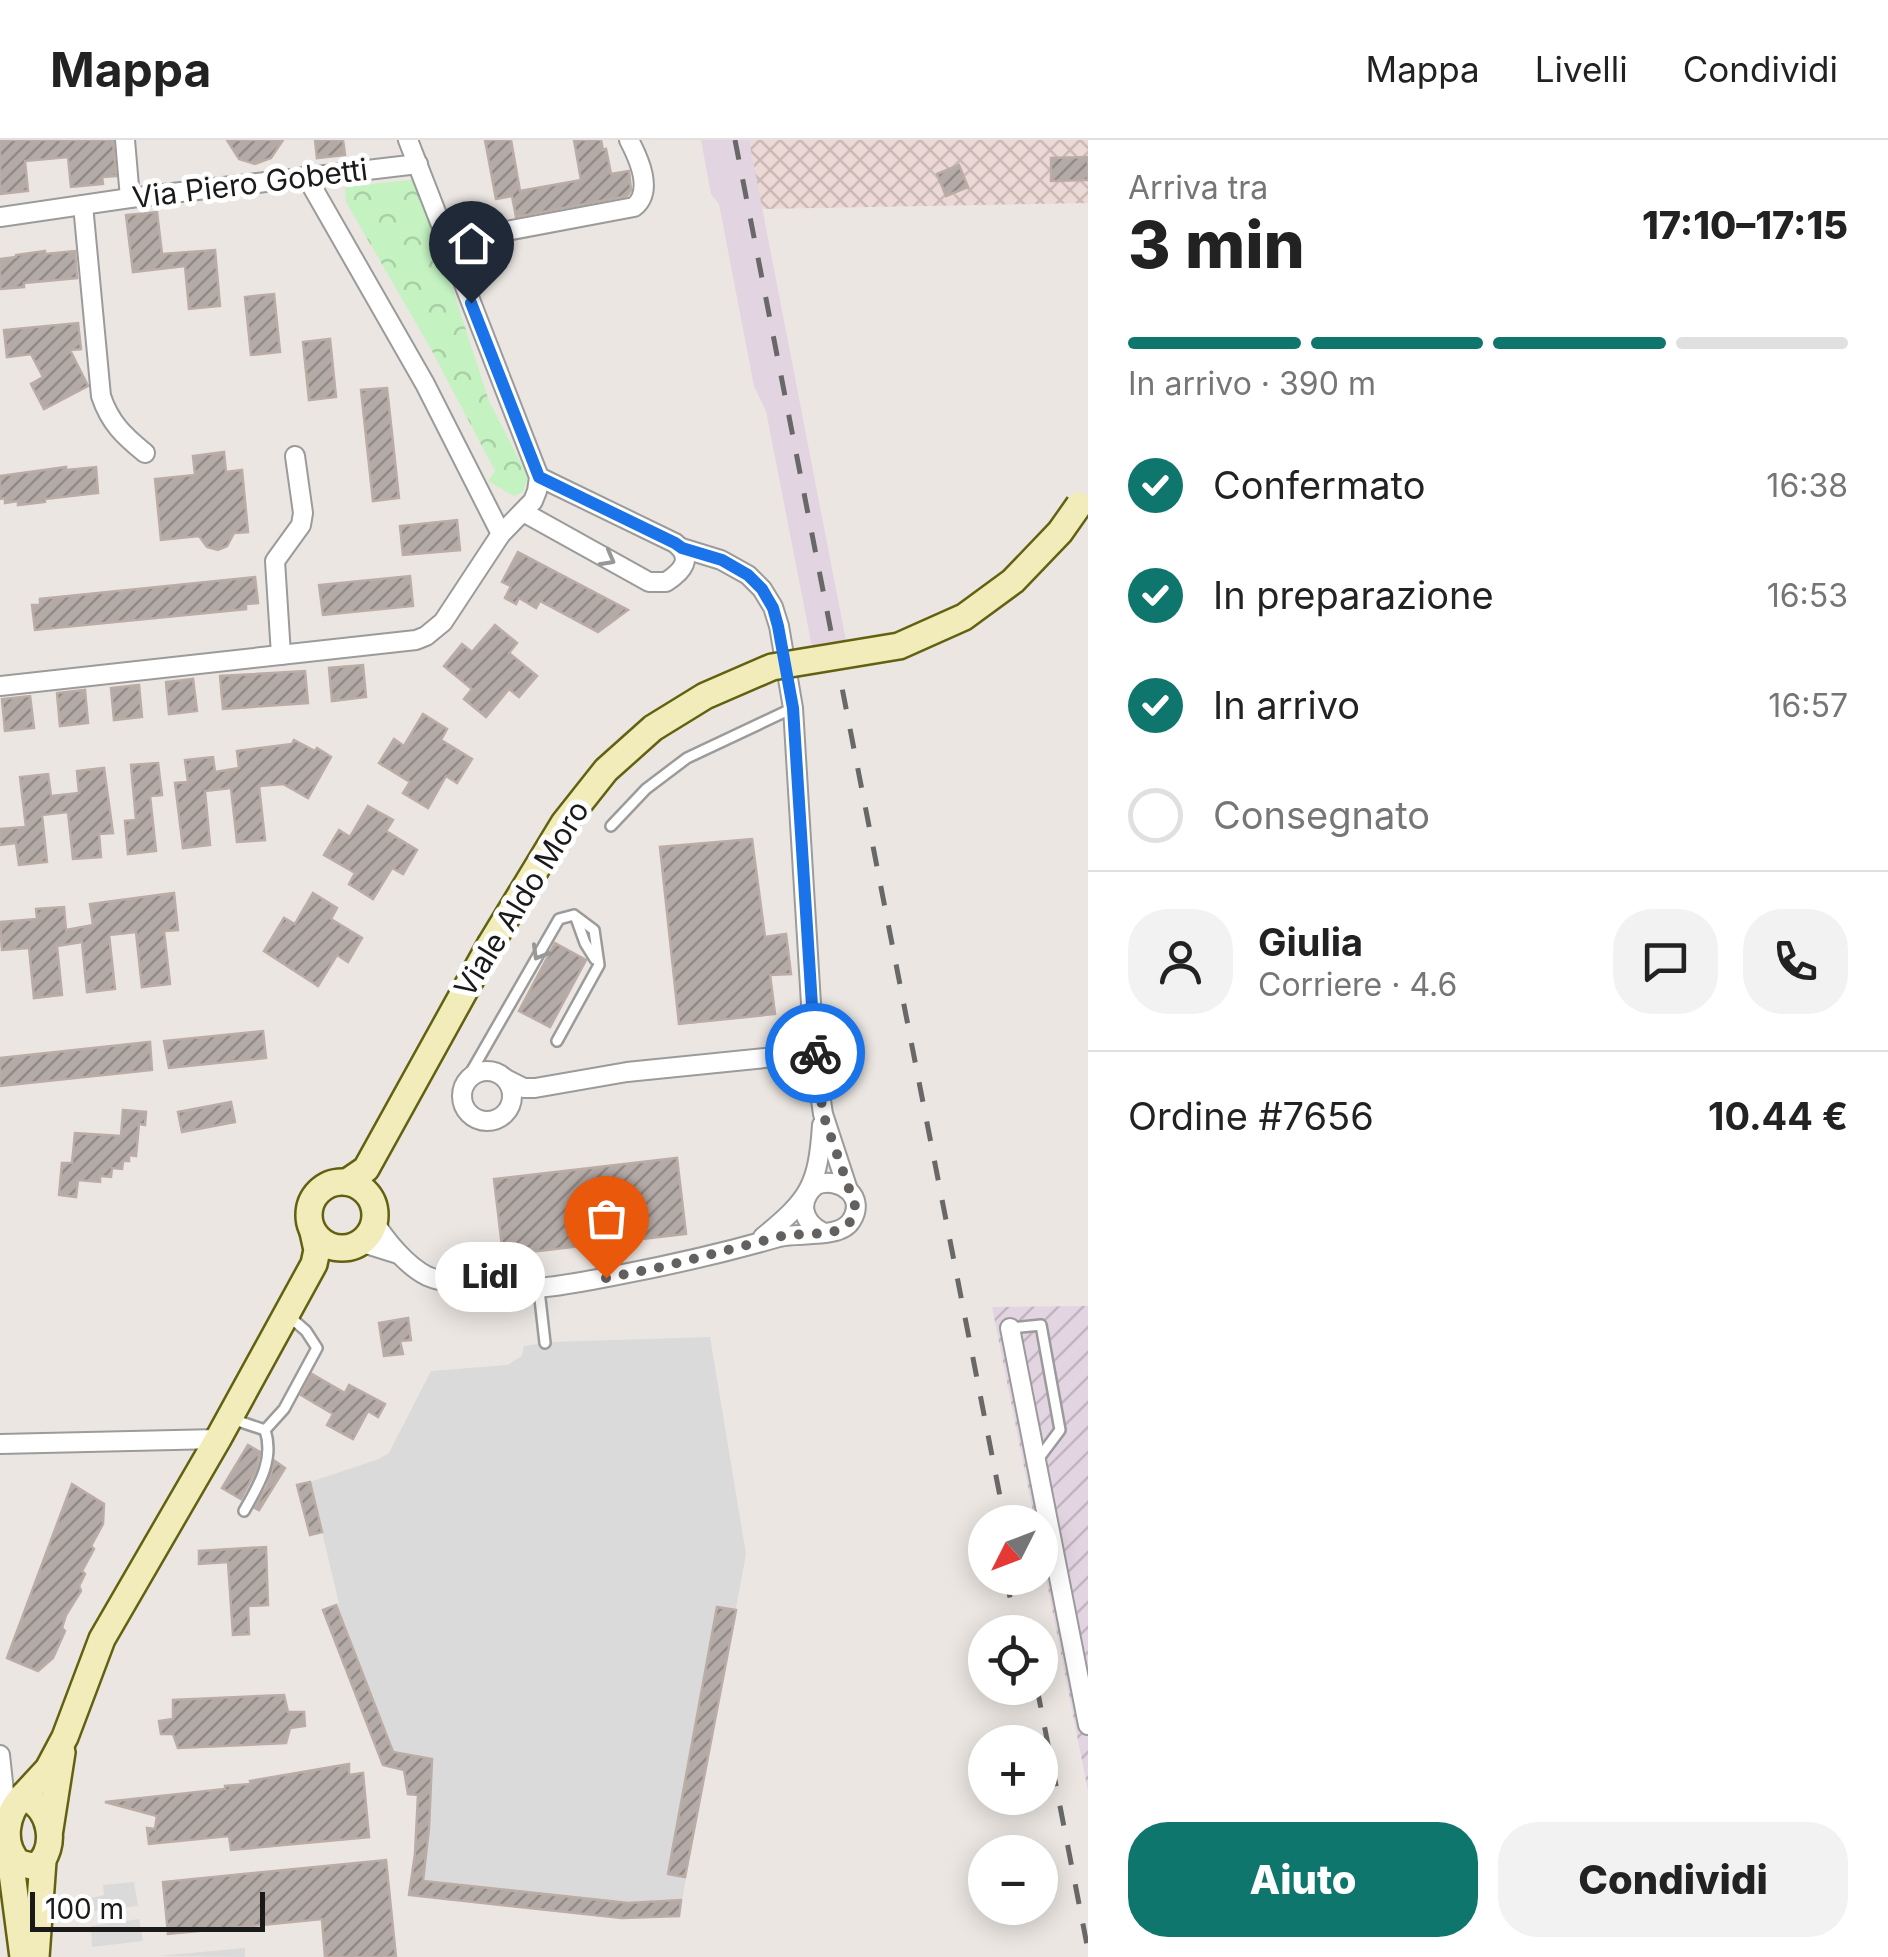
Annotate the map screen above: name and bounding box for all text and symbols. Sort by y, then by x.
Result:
text: Mappa [50,40,211,99]
text: Mappa [1366,48,1480,90]
text: Livelli [1535,48,1628,90]
text: Condividi [1683,48,1838,90]
street label: Via Piero Gobetti [130,151,370,215]
text: Arriva tra [1128,168,1268,207]
pin [429,201,514,304]
text: 17:10–17:15 [1642,202,1848,248]
text: 3 min [1128,205,1305,284]
icon: home [444,216,499,271]
text: In arrivo · 390 m [1128,364,1376,403]
icon: check [1128,458,1183,513]
text: Confermato [1213,462,1425,508]
text: 16:38 [1766,466,1848,505]
one-way arrow [597,547,615,567]
icon: check [1128,568,1183,623]
text: In preparazione [1213,572,1494,618]
text: 16:53 [1767,576,1848,615]
icon: check [1128,678,1183,733]
text: In arrivo [1213,682,1360,728]
text: 16:57 [1768,686,1848,725]
text: Consegnato [1213,792,1430,838]
street label: Viale Aldo Moro [446,794,596,1003]
button: person [1128,909,1233,1014]
button: chat [1613,909,1718,1014]
button: phone [1743,909,1848,1014]
text: Giulia [1258,919,1363,965]
one-way arrow [532,942,552,960]
text: Corriere · 4.6 [1258,965,1457,1004]
courier [765,1003,865,1103]
icon: bike [788,1026,843,1081]
text: Ordine #7656 [1128,1093,1374,1139]
text: 10.44 € [1708,1093,1848,1139]
pin [564,1176,649,1279]
icon: bag [579,1191,634,1246]
callout: Lidl [436,1243,546,1313]
text: Lidl [462,1257,518,1296]
north arrow [968,1505,1058,1595]
map controls [968,1505,1058,1925]
button: locate [968,1615,1058,1705]
button: + [968,1725,1058,1815]
button: Aiuto [1128,1822,1478,1937]
button: Condividi [1498,1822,1848,1937]
button: − [968,1835,1058,1925]
scale bar [30,1887,265,1932]
text: 100 m [45,1892,124,1926]

